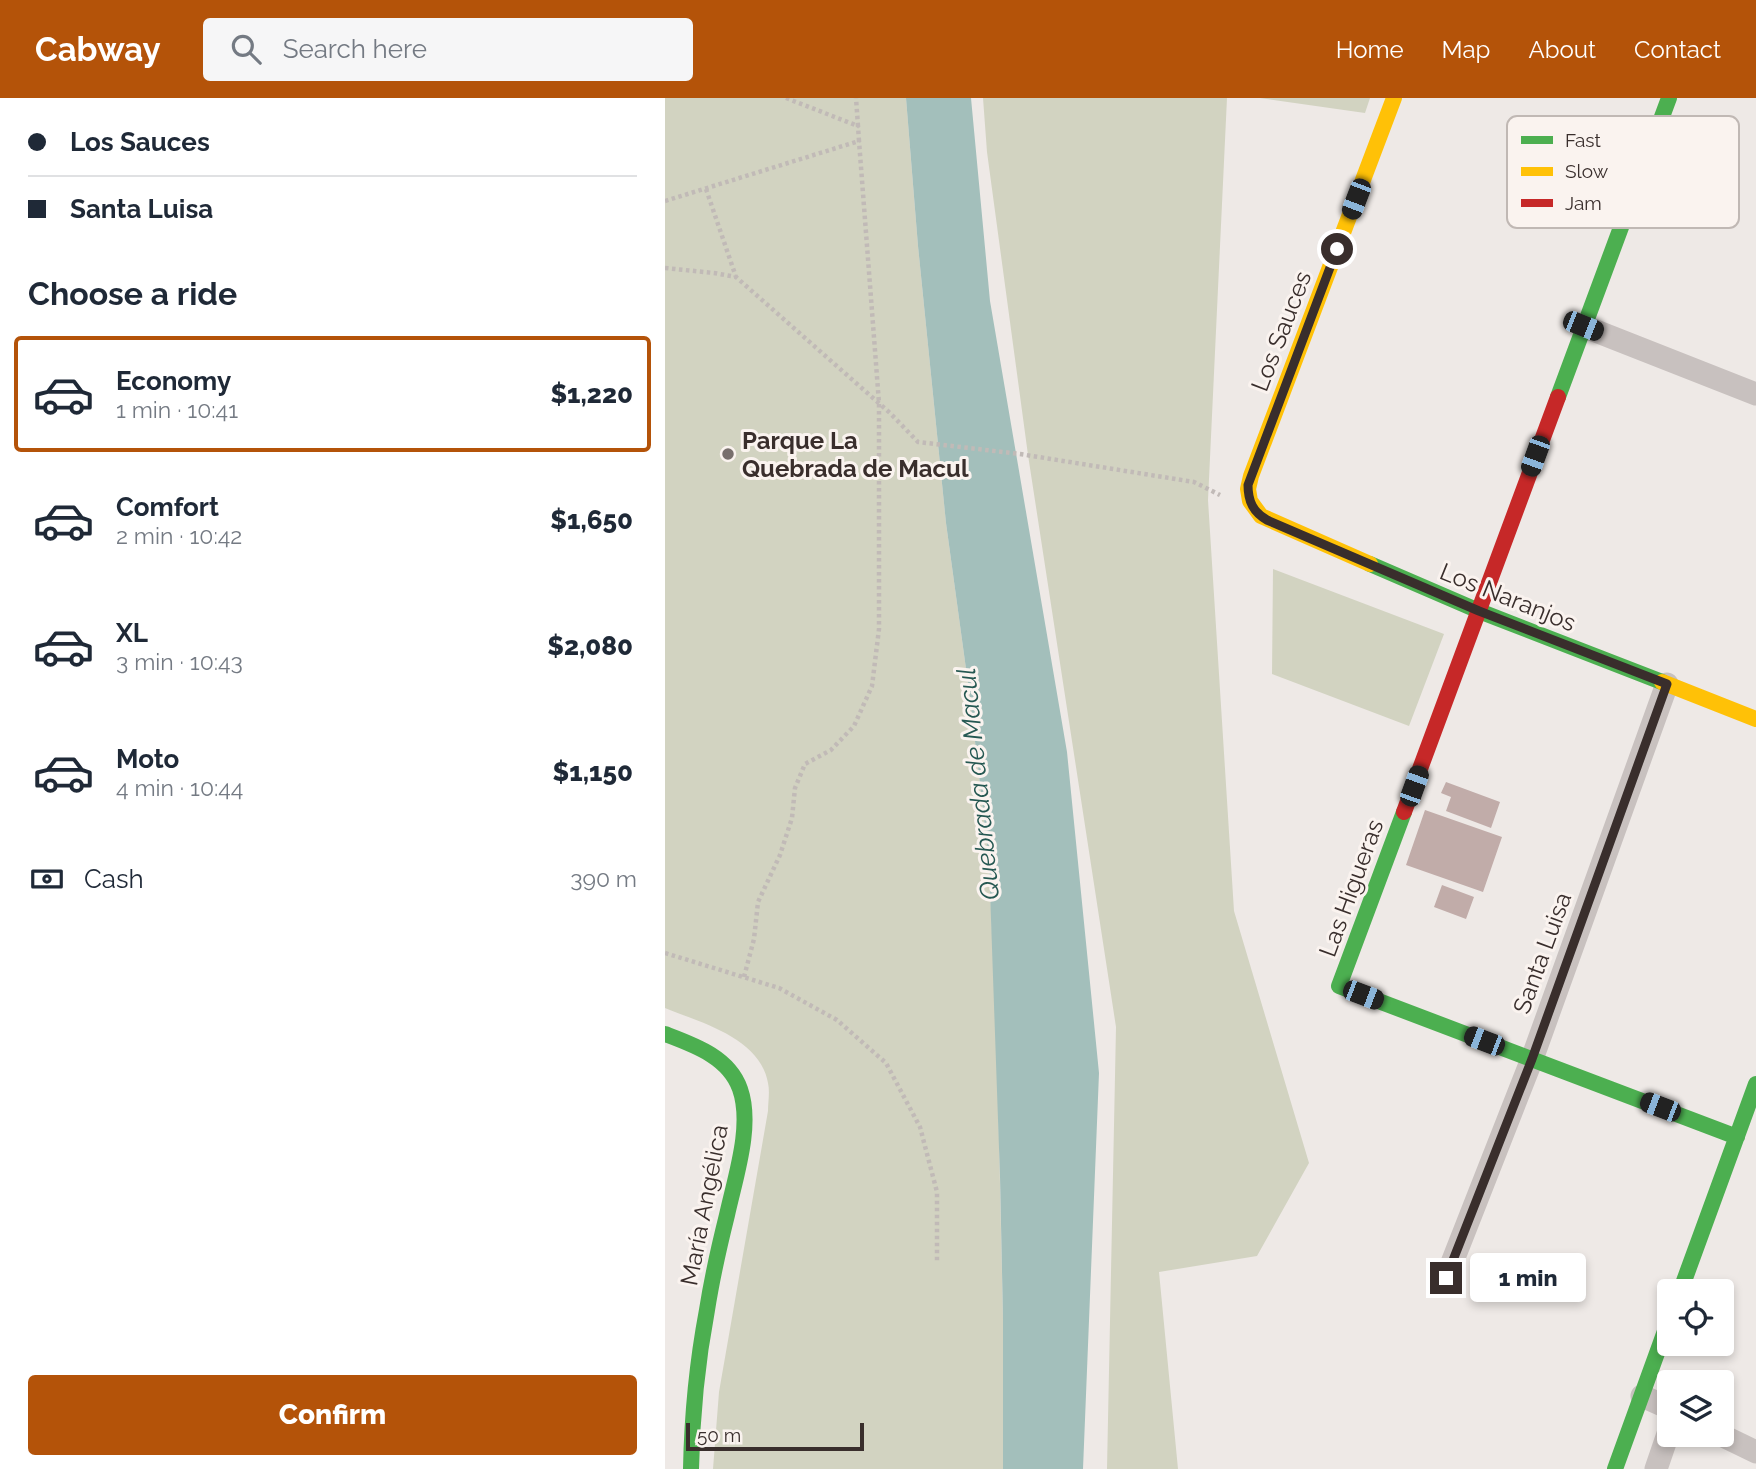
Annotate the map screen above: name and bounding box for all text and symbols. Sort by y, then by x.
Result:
search box [203,18,693,81]
text: Cabway [35,30,161,69]
icon: search [227,30,265,68]
text: Search here [283,34,427,64]
text: Home [1336,35,1404,64]
text: Map [1442,35,1490,64]
text: About [1528,35,1596,64]
text: Contact [1634,35,1721,64]
legend [1507,116,1739,228]
text: Los Sauces [70,127,210,157]
text: Fast [1565,129,1601,151]
text: Slow [1565,160,1609,182]
car [1339,176,1374,222]
text: Jam [1565,192,1602,214]
text: Santa Luisa [70,194,213,224]
route start [1321,233,1353,265]
street label: Los Sauces [1245,267,1317,395]
text: Choose a ride [28,275,237,312]
car [1560,308,1607,344]
icon: car [32,363,95,426]
text: Economy [116,366,231,396]
text: $1,220 [550,379,633,409]
text: 1 min · 10:41 [116,396,238,423]
place label: Parque La Quebrada de Macul [742,426,969,483]
car [1518,433,1553,479]
marker: Parque La Quebrada de Macul [720,446,736,462]
icon: car [32,489,95,552]
text: Comfort [116,492,219,522]
text: $1,650 [550,505,633,535]
text: 2 min · 10:42 [116,522,242,549]
street label: Los Naranjos [1436,557,1580,637]
icon: car [32,615,95,678]
text: XL [116,618,148,648]
text: $2,080 [547,631,633,661]
text: 3 min · 10:43 [116,648,243,675]
water label: Quebrada de Macul [951,666,1005,901]
icon: car [32,741,95,804]
text: Moto [116,744,179,774]
text: $1,150 [553,757,633,787]
car [1397,763,1432,809]
text: 4 min · 10:44 [116,774,243,801]
street label: Las Higueras [1313,815,1389,961]
icon: cash [28,860,66,898]
text: Cash [84,864,144,894]
text: 390 m [570,865,637,892]
street label: Santa Luisa [1507,888,1577,1018]
car [1340,978,1387,1012]
car [1461,1024,1508,1058]
car [1637,1090,1684,1124]
street label: María Angélica [674,1122,734,1288]
callout: 1 min [1471,1254,1586,1302]
route end [1430,1262,1462,1294]
text: 1 min [1498,1264,1558,1291]
map controls [1657,1279,1734,1447]
button: locate [1657,1279,1734,1356]
button: layers [1657,1370,1734,1447]
button: Confirm [28,1375,637,1455]
scale bar [686,1420,865,1452]
text: 50 m [697,1424,741,1446]

